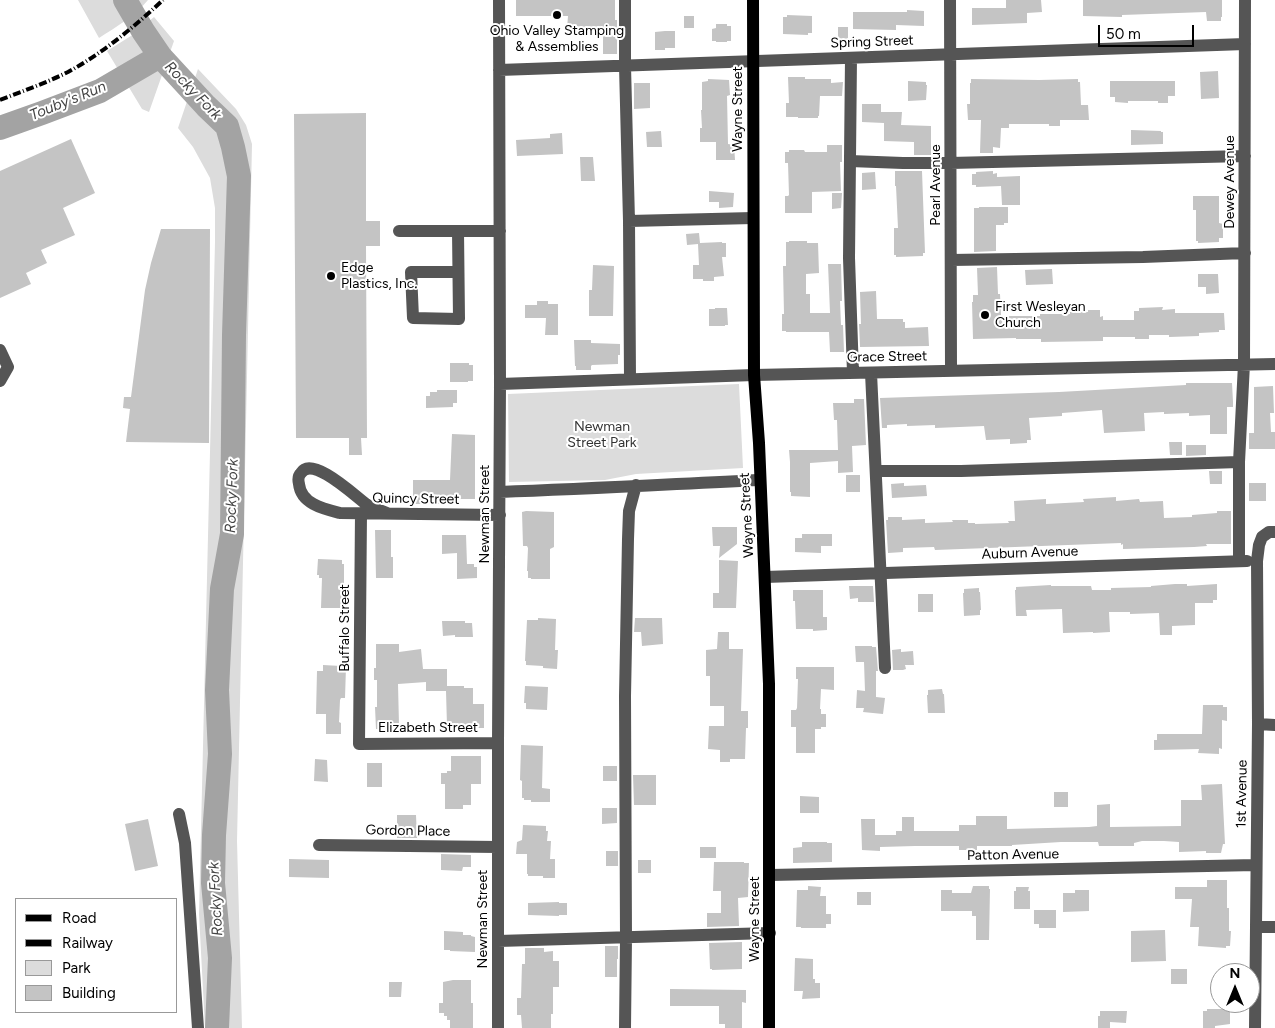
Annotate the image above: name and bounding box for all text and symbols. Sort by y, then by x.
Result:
marker: Ohio Valley Stamping & Assemblies [551,9,563,21]
scale bar [1100,15,1196,47]
place label: Ohio Valley Stamping & Assemblies [490,23,624,56]
text: 50 m [1106,25,1141,43]
street label: Spring Street [830,32,914,52]
water label: Rocky Fork [161,58,225,124]
street label: Wayne Street [730,66,746,152]
water label: Touby's Run [27,78,109,124]
street label: Dewey Avenue [1222,135,1238,229]
street label: Pearl Avenue [928,144,944,226]
place label: Edge Plastics, Inc. [341,260,417,292]
marker: Edge Plastics, Inc. [325,270,337,282]
place label: First Wesleyan Church [995,299,1086,332]
marker: First Wesleyan Church [979,309,991,321]
street label: Grace Street [847,348,927,366]
park label: Newman Street Park [567,419,637,452]
water label: Rocky Fork [222,459,242,533]
street label: Newman Street [477,465,493,563]
street label: Wayne Street [736,472,758,558]
street label: Quincy Street [372,490,460,508]
street label: Auburn Avenue [981,543,1079,563]
street label: Buffalo Street [337,584,353,672]
street label: Elizabeth Street [378,720,478,736]
street label: 1st Avenue [1233,760,1251,828]
street label: Gordon Place [366,822,450,840]
street label: Patton Avenue [967,846,1059,864]
water label: Rocky Fork [205,861,227,937]
street label: Newman Street [475,870,491,968]
street label: Wayne Street [747,876,763,962]
legend [15,898,178,1013]
text: Road [62,909,97,927]
text: Railway [62,934,113,952]
text: Park [62,959,91,977]
north arrow [1210,963,1260,1013]
text: N [1230,965,1240,982]
text: Building [62,984,116,1002]

